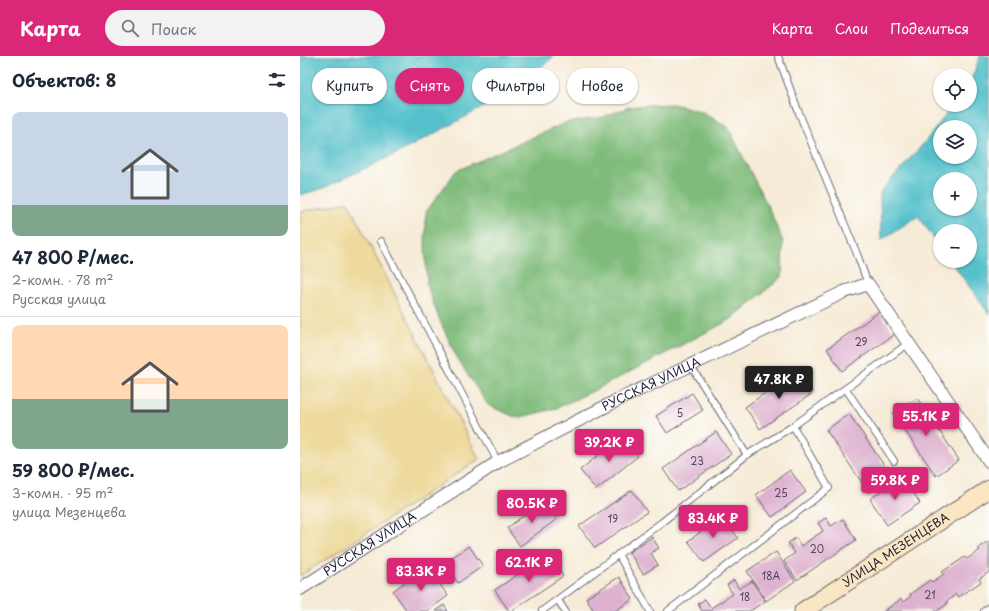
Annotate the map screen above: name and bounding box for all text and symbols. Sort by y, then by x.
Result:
search box [105,10,385,46]
text: Карта [20,14,81,42]
icon: search [119,17,141,39]
text: Поиск [151,17,196,40]
text: Карта [772,18,813,39]
text: Слои [835,18,868,39]
text: Поделиться [890,18,969,39]
text: Объектов: 8 [12,67,116,93]
chip: Купить [312,68,387,104]
chip: Снять [395,68,464,104]
chip: Фильтры [472,68,559,104]
chip: Новое [567,68,638,104]
map controls [933,68,977,268]
button: locate [933,68,977,112]
icon: filters [266,69,288,91]
button: layers [933,120,977,164]
icon: home [114,138,186,210]
button: + [933,172,977,216]
button: − [933,224,977,268]
text: 47 800 ₽/мес. [12,244,134,270]
text: 2-комн. · 78 m² [12,270,114,289]
text: Русская улица [12,289,106,308]
house number: 29 [855,334,868,349]
icon: home [114,351,186,423]
street label: РУССКАЯ УЛИЦА [598,352,703,415]
pin: 47.8K ₽ [742,366,816,400]
text: 47.8K ₽ [754,369,804,388]
pin: 55.1K ₽ [889,403,963,437]
house number: 5 [677,405,683,420]
text: 55.1K ₽ [902,406,950,425]
pin: 39.2K ₽ [572,429,646,463]
text: 39.2K ₽ [584,432,634,451]
house number: 23 [690,453,704,468]
text: 59 800 ₽/мес. [12,457,134,483]
pin: 59.8K ₽ [858,467,932,501]
text: 59.8K ₽ [870,470,920,489]
text: 3-комн. · 95 m² [12,483,113,502]
house number: 25 [774,485,788,500]
pin: 80.5K ₽ [495,490,569,524]
text: 80.5K ₽ [506,493,558,512]
text: улица Мезенцева [12,502,126,521]
pin: 83.4K ₽ [676,505,750,539]
street label: РУССКАЯ УЛИЦА [319,507,419,580]
text: 83.4K ₽ [688,508,738,527]
street label: УЛИЦА МЕЗЕНЦЕВА [838,508,952,591]
house number: 19 [608,511,618,526]
house number: 20 [810,541,824,556]
pin: 62.1K ₽ [492,549,566,583]
text: 62.1K ₽ [505,552,553,571]
pin: 83.3K ₽ [384,558,458,592]
text: 83.3K ₽ [396,561,446,580]
house number: 18А [762,568,781,583]
house number: 21 [924,587,936,602]
house number: 18 [740,589,750,604]

